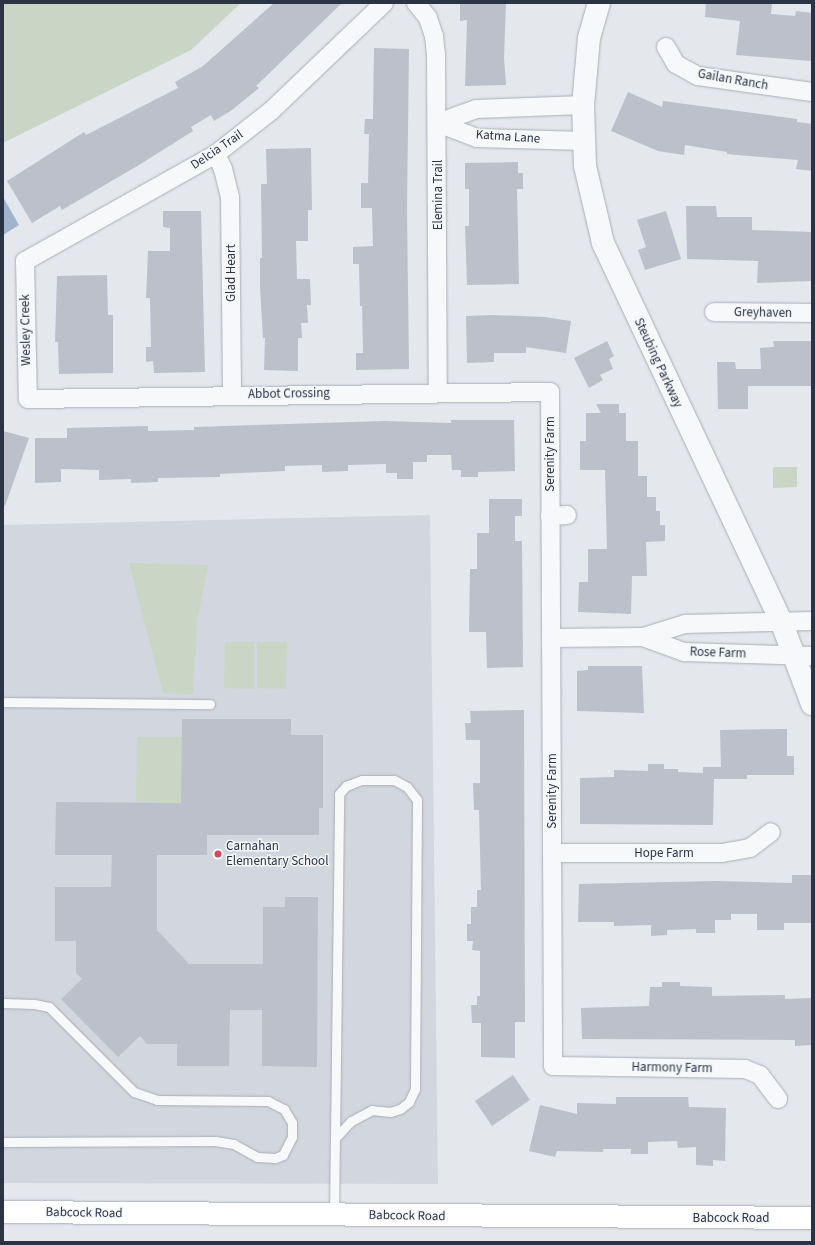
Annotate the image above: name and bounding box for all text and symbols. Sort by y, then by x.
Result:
street label: Gailan Ranch [697,66,769,94]
street label: Delcia Trail [188,127,246,173]
street label: Katma Lane [475,127,541,147]
street label: Elemina Trail [430,160,446,230]
street label: Glad Heart [223,244,239,302]
street label: Wesley Creek [18,294,34,366]
street label: Greyhaven [734,305,792,321]
street label: Steubing Parkway [630,316,686,410]
street label: Abbot Crossing [248,385,330,403]
street label: Serenity Farm [542,416,558,492]
street label: Rose Farm [689,644,747,662]
street label: Serenity Farm [544,753,560,829]
place label: Carnahan Elementary School [226,839,328,870]
street label: Hope Farm [634,845,694,861]
marker: Carnahan Elementary School [213,849,223,859]
street label: Harmony Farm [631,1059,713,1077]
street label: Babcock Road [45,1205,123,1221]
street label: Babcock Road [368,1208,446,1224]
street label: Babcock Road [693,1210,769,1226]

